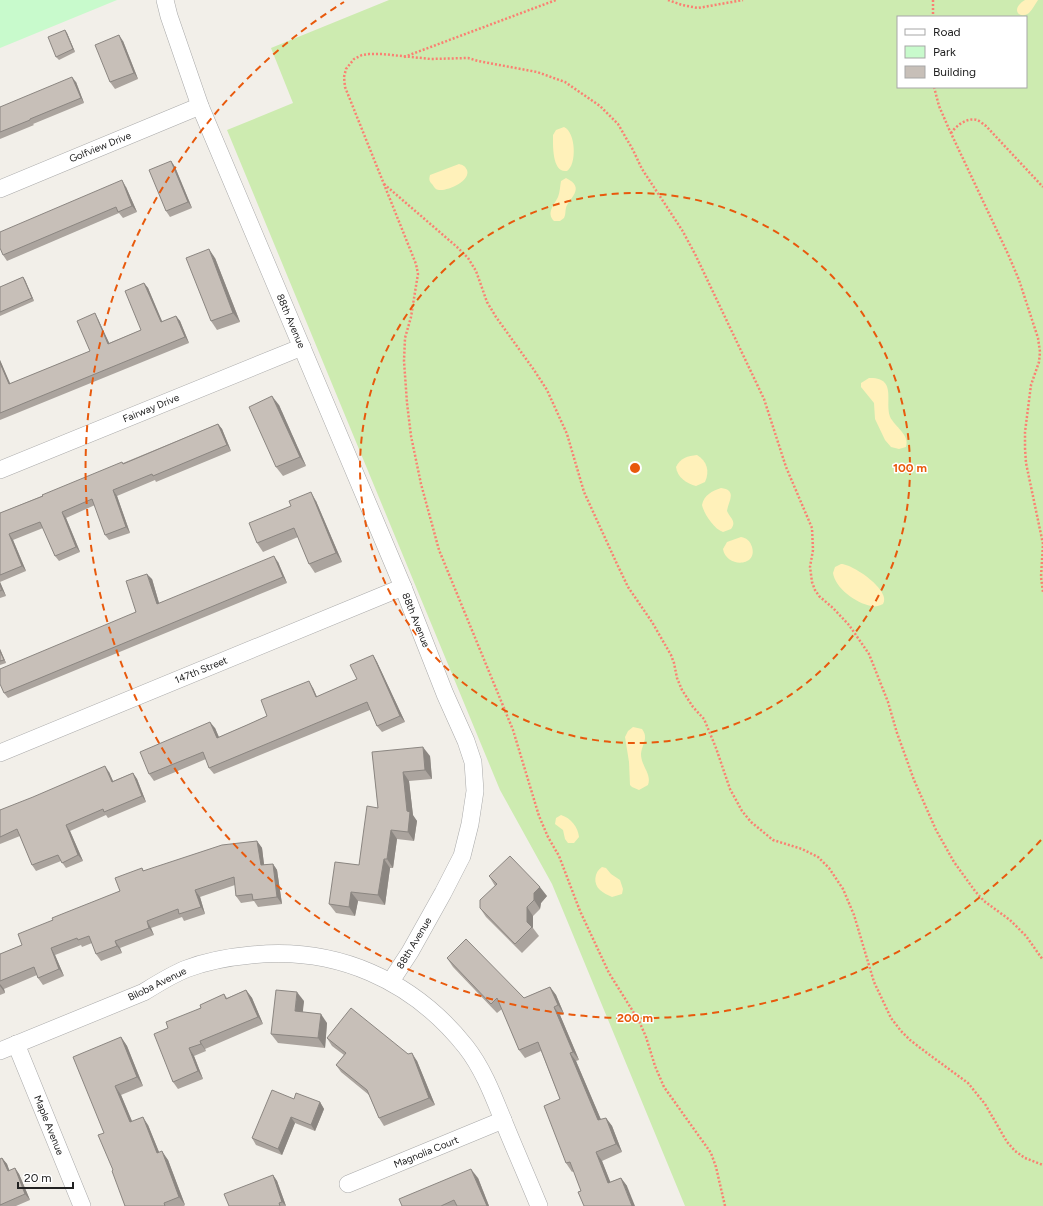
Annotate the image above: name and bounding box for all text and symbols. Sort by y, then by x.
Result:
legend [897,16,1027,88]
text: Road [933,25,961,39]
text: Park [933,45,956,59]
text: Building [933,65,976,79]
street label: Golfview Drive [67,128,133,165]
street label: 88th Avenue [274,292,309,351]
street label: Fairway Drive [121,391,182,425]
centre of rings [628,461,642,475]
text: 100 m [893,461,927,475]
street label: 88th Avenue [399,591,433,650]
street label: 147th Street [173,653,229,686]
street label: 88th Avenue [394,914,435,971]
street label: Biloba Avenue [126,964,189,1004]
text: 200 m [617,1011,653,1025]
street label: Maple Avenue [31,1093,67,1157]
street label: Magnolia Court [392,1133,460,1171]
scale bar [18,1164,73,1190]
text: 20 m [24,1171,52,1185]

